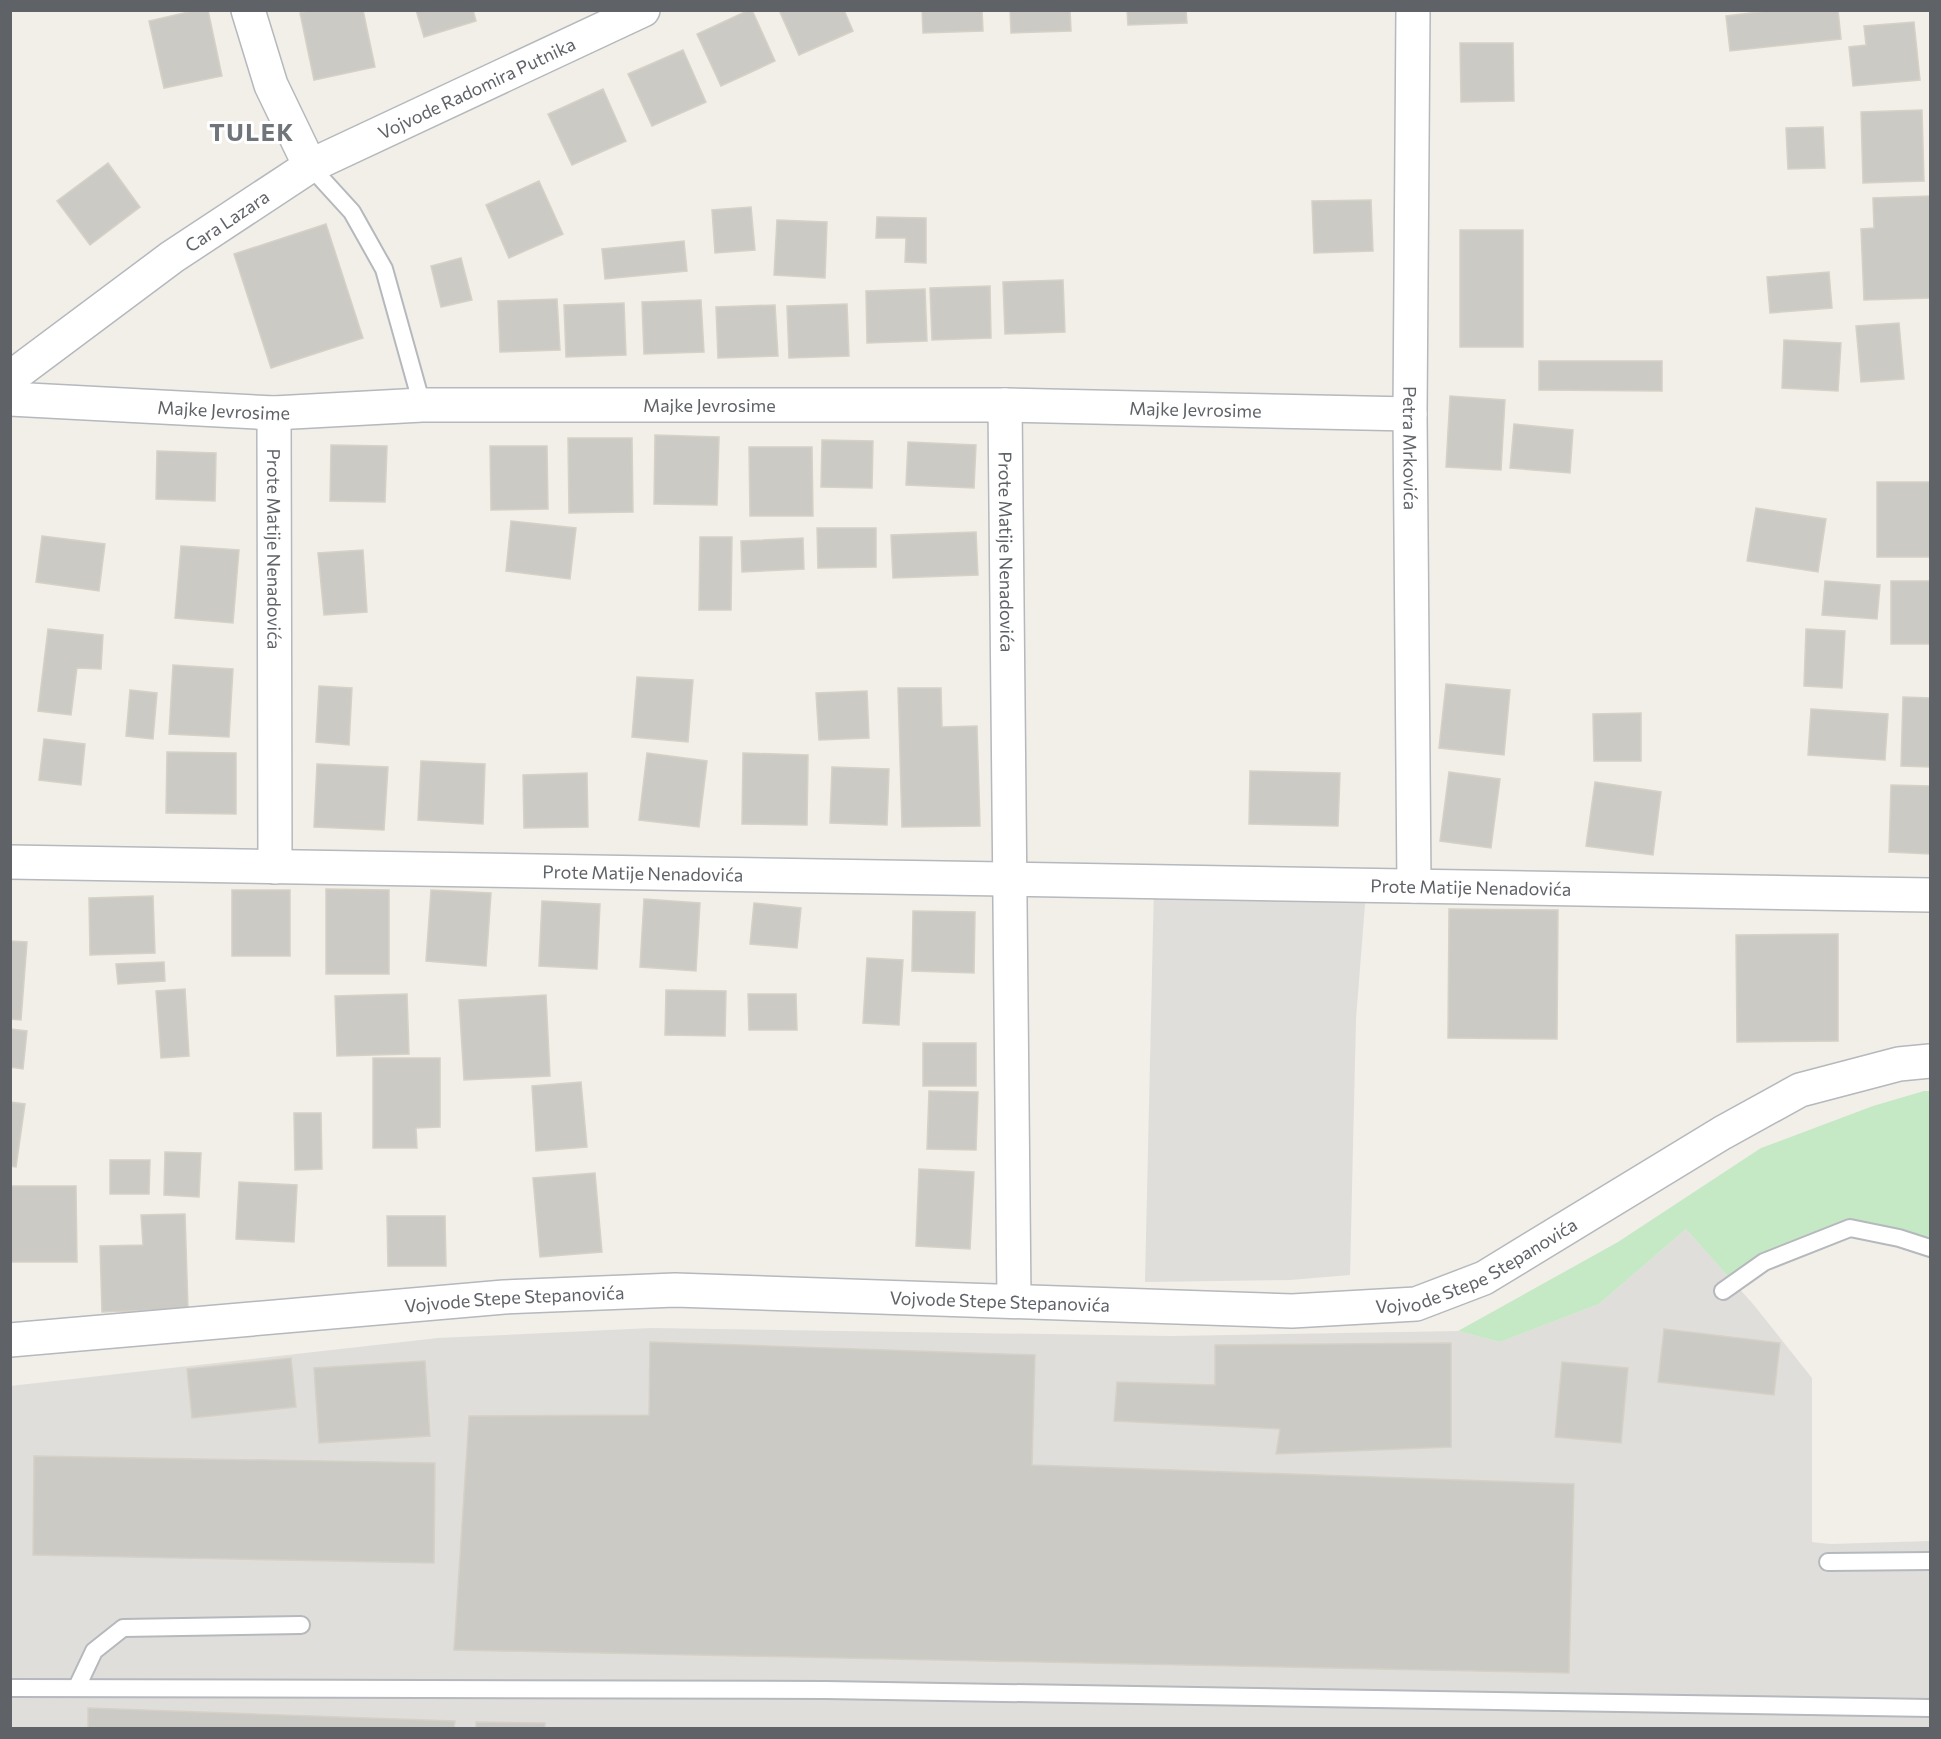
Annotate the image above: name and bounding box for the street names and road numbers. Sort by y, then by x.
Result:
street label: Vojvode Radomira Putnika [374,32,579,144]
street label: Cara Lazara [181,185,273,256]
street label: Petra Mrkovića [1399,386,1422,510]
street label: Majke Jevrosime [643,394,776,416]
street label: Majke Jevrosime [157,396,291,424]
street label: Majke Jevrosime [1129,397,1262,422]
street label: Prote Matije Nenadovića [263,448,286,650]
street label: Prote Matije Nenadovića [994,451,1018,653]
street label: Prote Matije Nenadovića [542,860,744,886]
street label: Prote Matije Nenadovića [1370,874,1571,900]
street label: Vojvode Stepe Stepanovića [1375,1213,1581,1317]
street label: Vojvode Stepe Stepanovića [403,1281,625,1317]
street label: Vojvode Stepe Stepanovića [889,1286,1110,1316]

